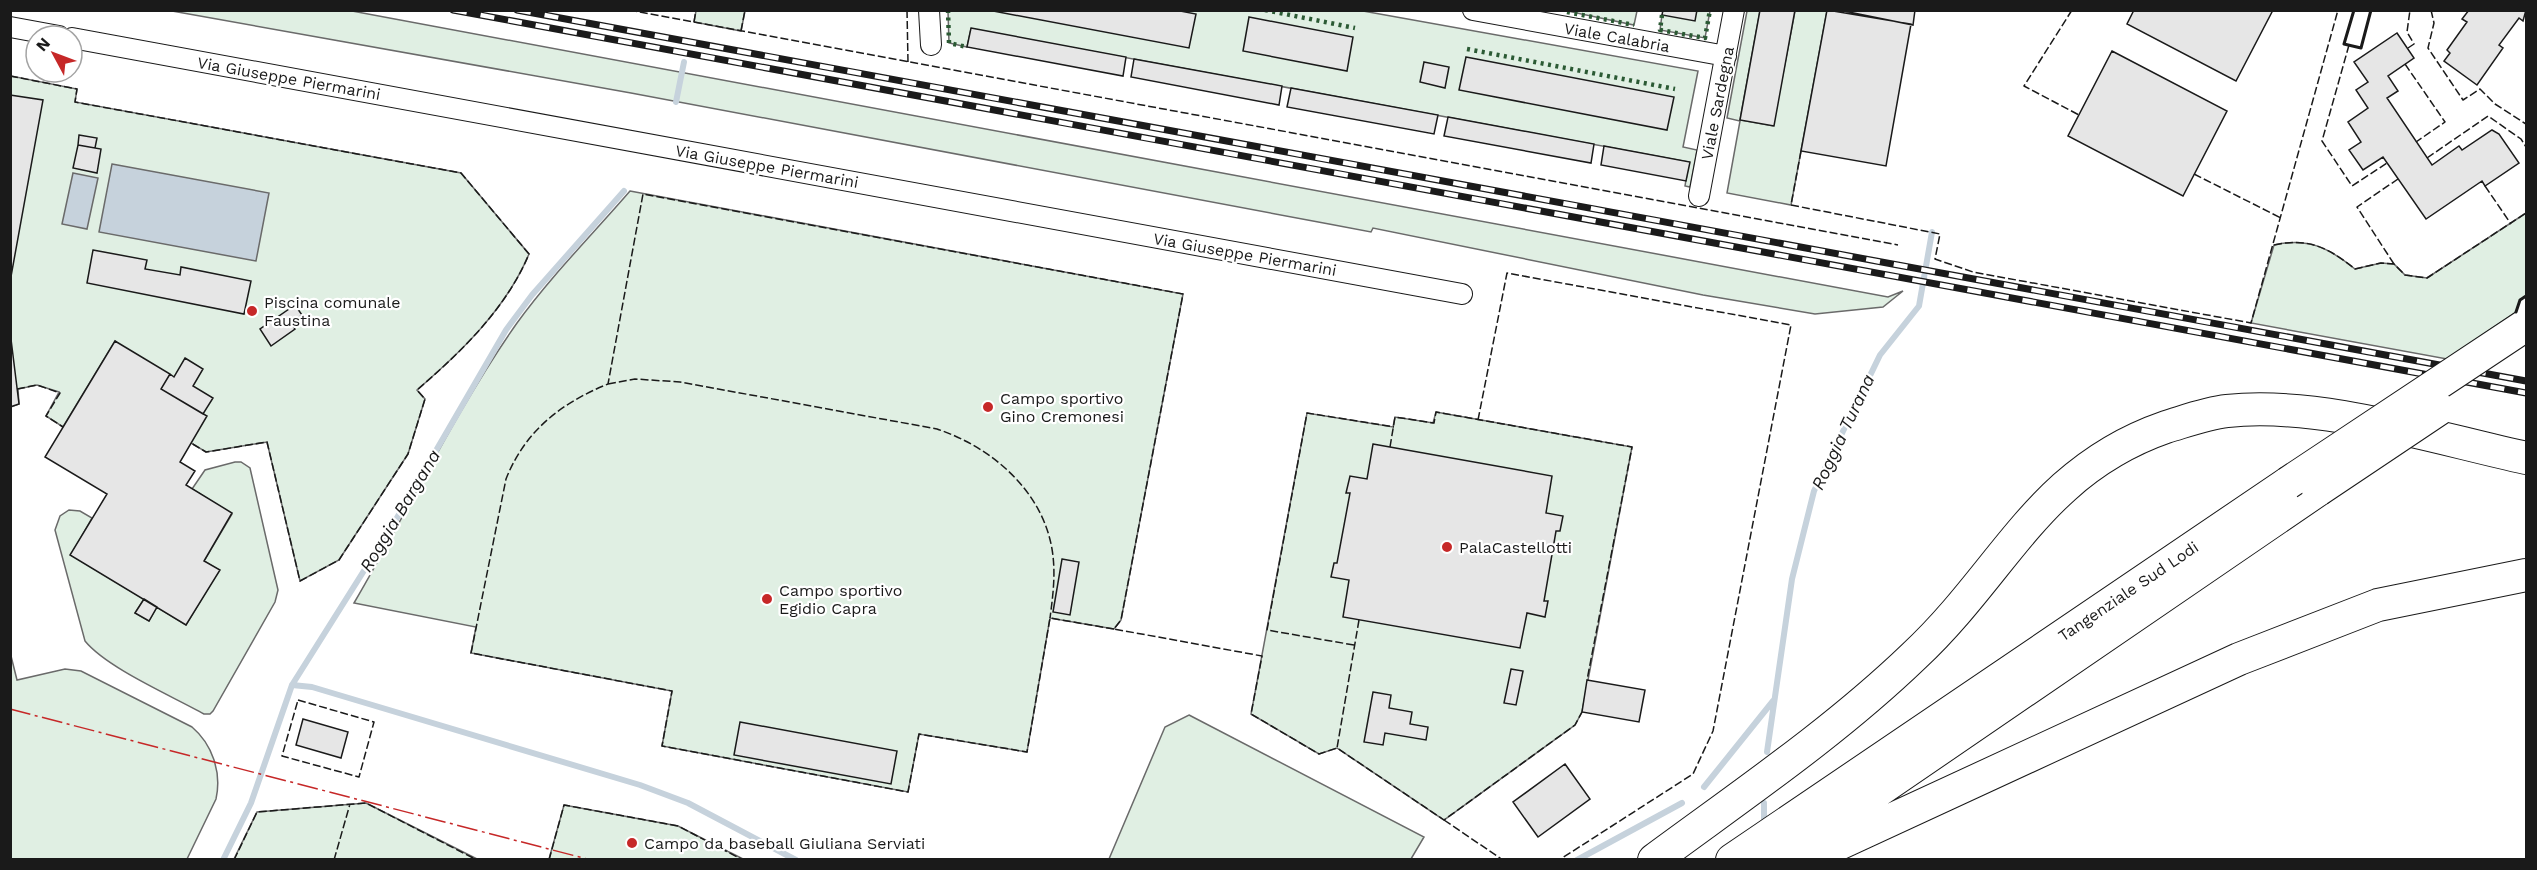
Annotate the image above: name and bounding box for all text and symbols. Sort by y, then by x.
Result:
street label: Viale Calabria [1563,19,1671,56]
north arrow [24,24,84,84]
text: N [32,34,54,55]
street label: Viale Sardegna [1697,45,1738,162]
street label: Via Giuseppe Piermarini [196,53,382,104]
street label: Via Giuseppe Piermarini [674,141,860,192]
street label: Via Giuseppe Piermarini [1152,229,1338,280]
place label: Piscina comunale Faustina [264,293,400,330]
marker: Piscina comunale Faustina [245,304,259,318]
water label: Roggia Turana [1807,371,1878,493]
place label: Campo sportivo Gino Cremonesi [1000,389,1124,426]
marker: Campo sportivo Gino Cremonesi [981,400,995,414]
water label: Roggia Bargana [355,446,444,576]
street label: Tangenziale Sud Lodi [2055,537,2202,645]
place label: PalaCastellotti [1459,538,1572,557]
marker: PalaCastellotti [1440,540,1454,554]
place label: Campo sportivo Egidio Capra [779,581,902,618]
marker: Campo sportivo Egidio Capra [760,592,774,606]
place label: Campo da baseball Giuliana Serviati [644,834,925,853]
marker: Campo da baseball Giuliana Serviati [625,836,639,850]

